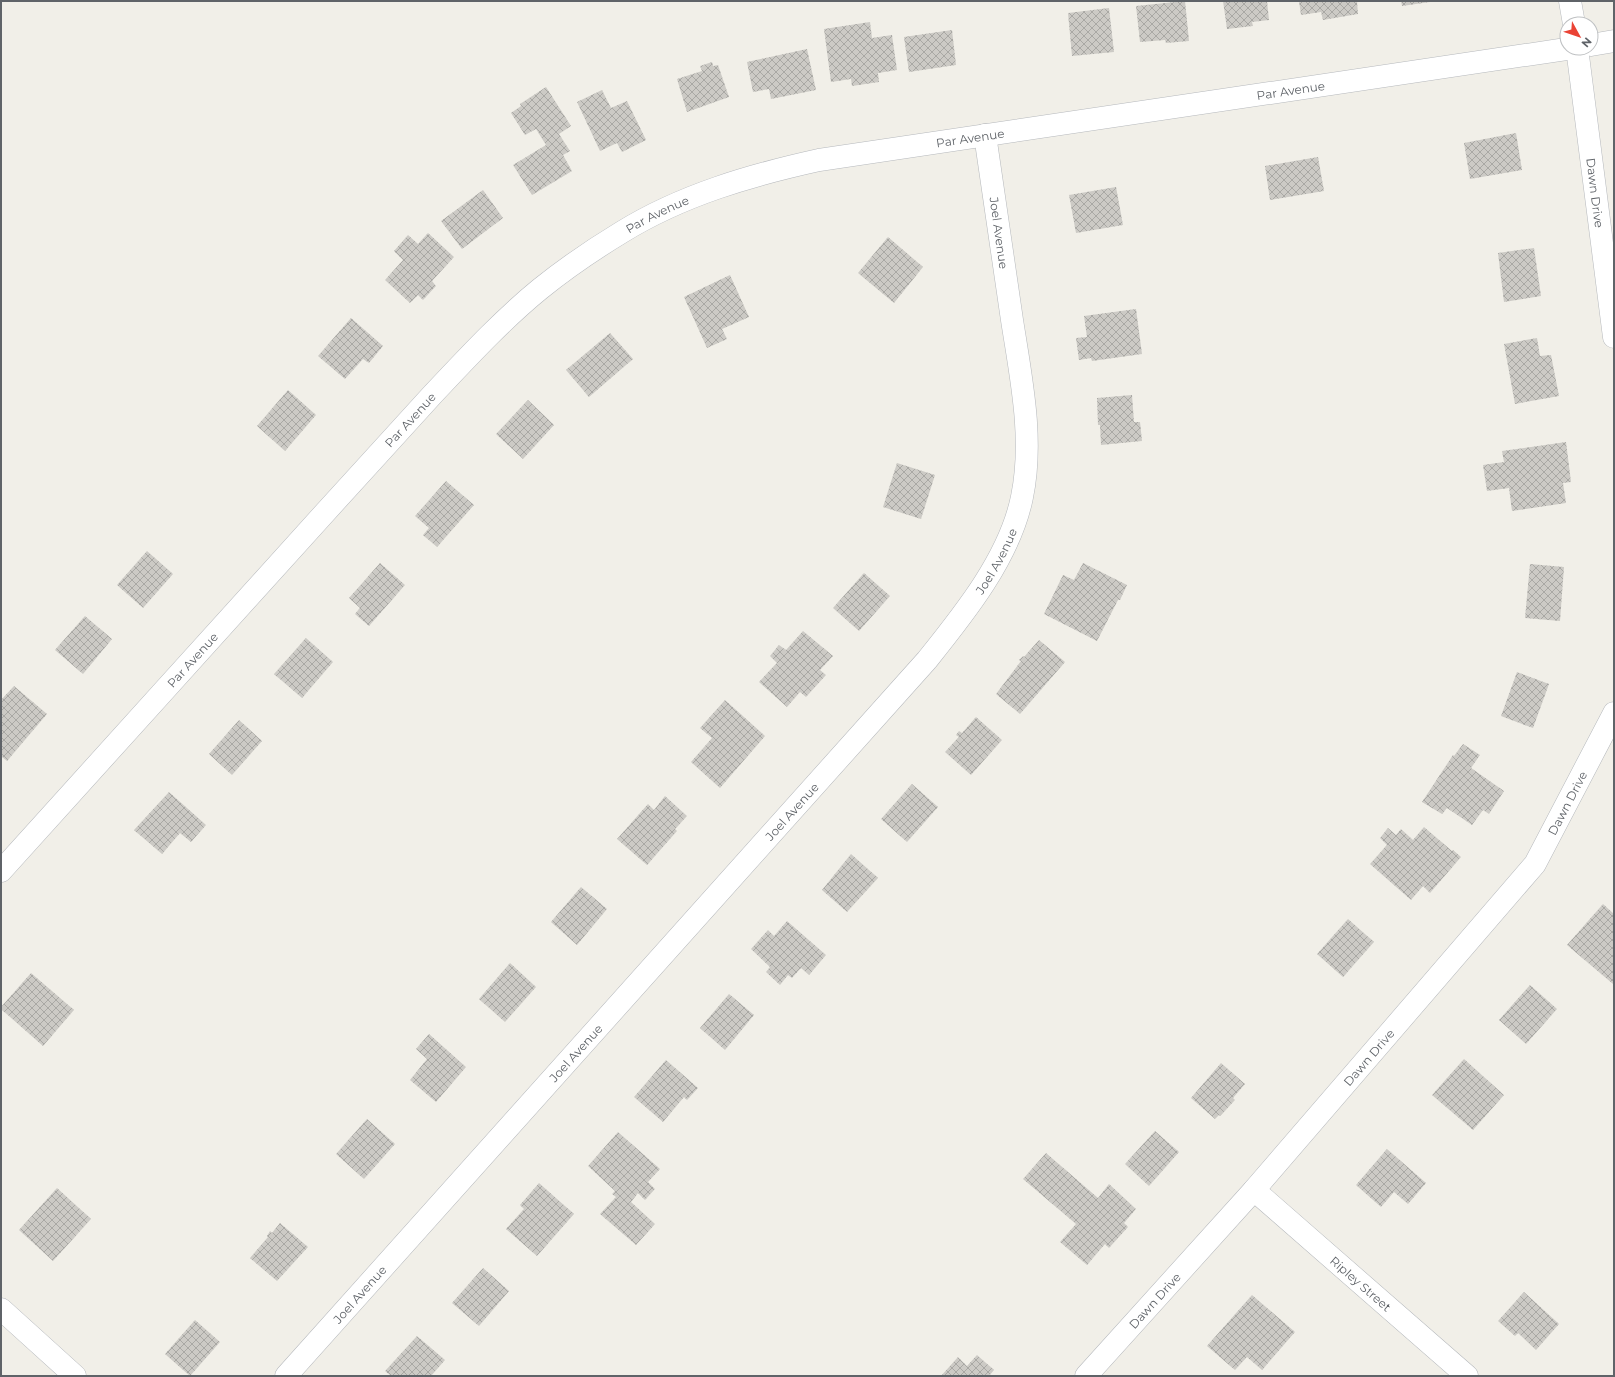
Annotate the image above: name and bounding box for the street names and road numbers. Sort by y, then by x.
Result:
street label: Par Avenue [1255,77,1326,102]
street label: Par Avenue [935,125,1005,150]
street label: Dawn Drive [1584,157,1607,229]
street label: Par Avenue [623,192,691,236]
street label: Joel Avenue [986,195,1011,270]
street label: Par Avenue [381,389,438,450]
street label: Joel Avenue [971,526,1020,597]
street label: Par Avenue [163,629,221,690]
street label: Dawn Drive [1544,768,1590,837]
street label: Joel Avenue [761,779,821,844]
street label: Joel Avenue [545,1021,605,1085]
street label: Dawn Drive [1340,1026,1397,1089]
street label: Ripley Street [1327,1253,1395,1314]
street label: Joel Avenue [329,1262,389,1327]
street label: Dawn Drive [1125,1269,1183,1331]

